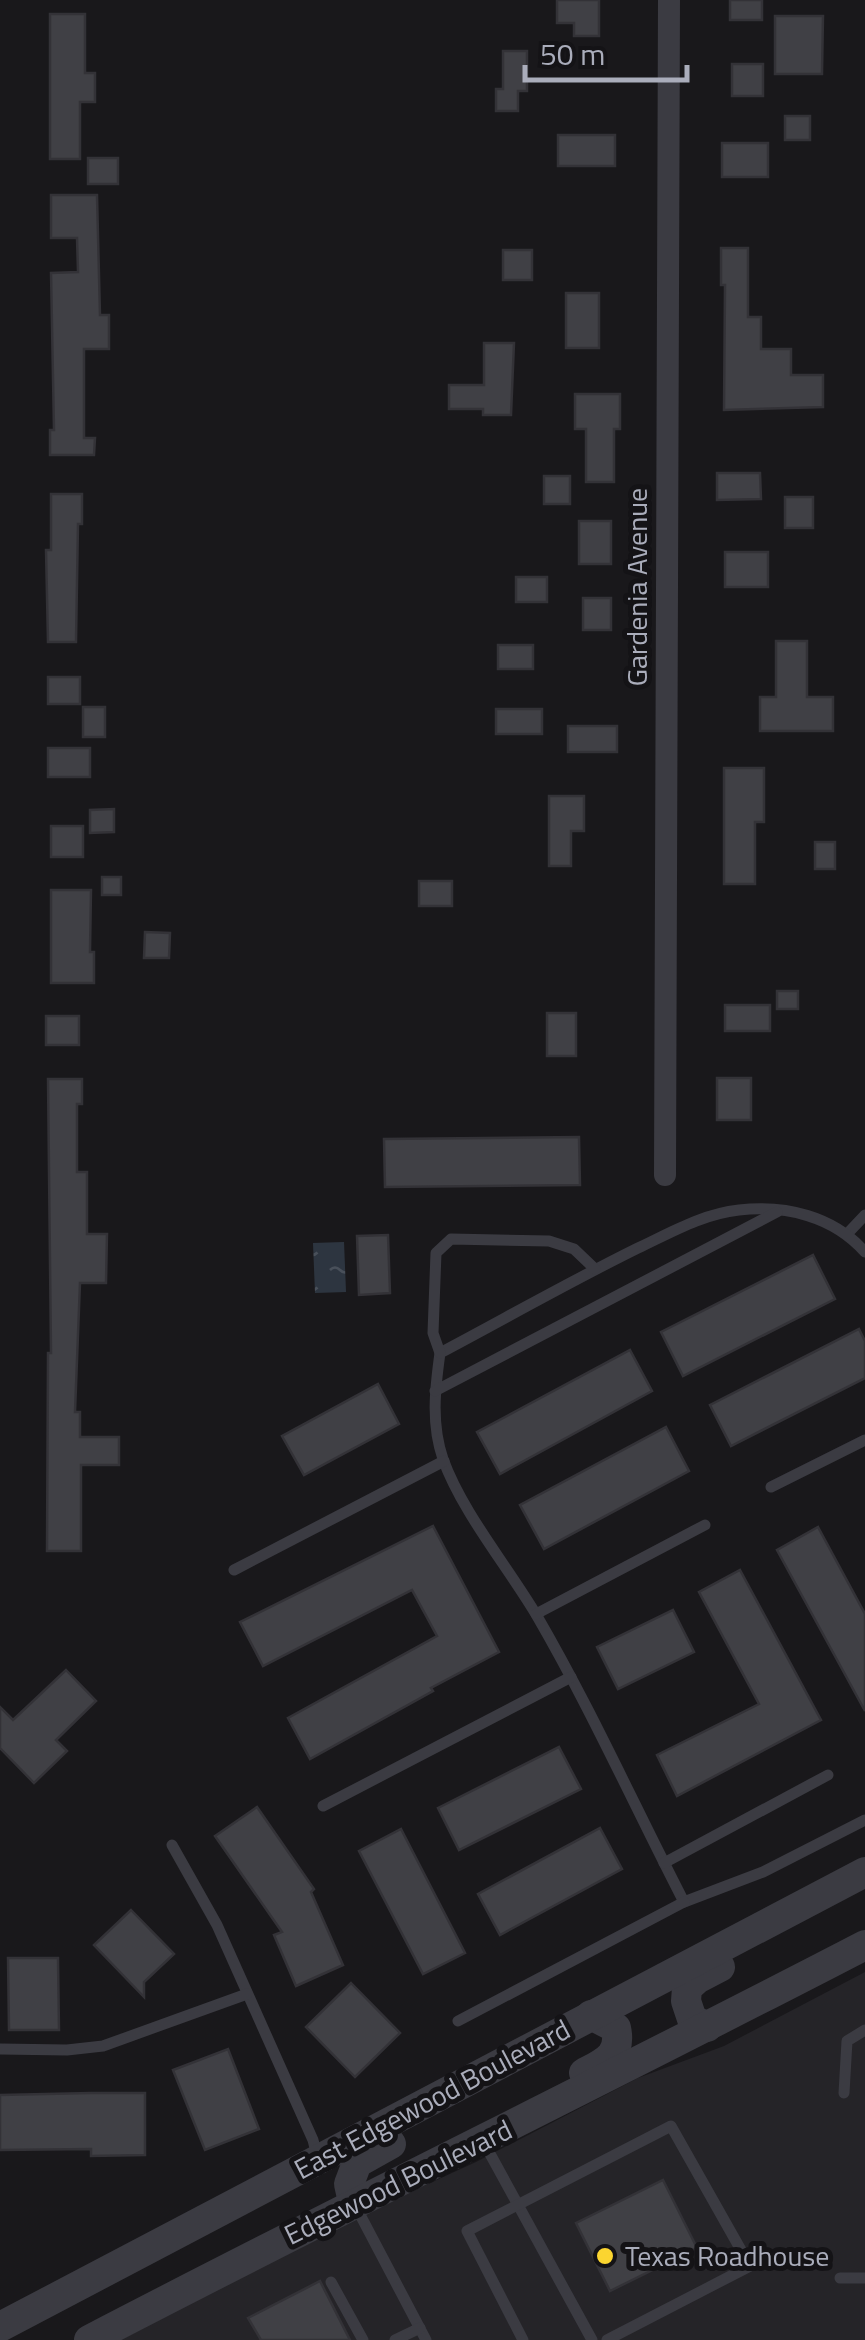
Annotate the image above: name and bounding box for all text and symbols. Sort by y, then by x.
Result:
scale bar [525,20,688,82]
text: 50 m [540,31,605,77]
street label: Gardenia Avenue [615,488,658,686]
street label: East Edgewood Boulevard [288,2012,576,2186]
street label: Edgewood Boulevard [279,2112,517,2252]
place label: Texas Roadhouse [625,2234,829,2277]
marker: Texas Roadhouse [594,2245,616,2267]

